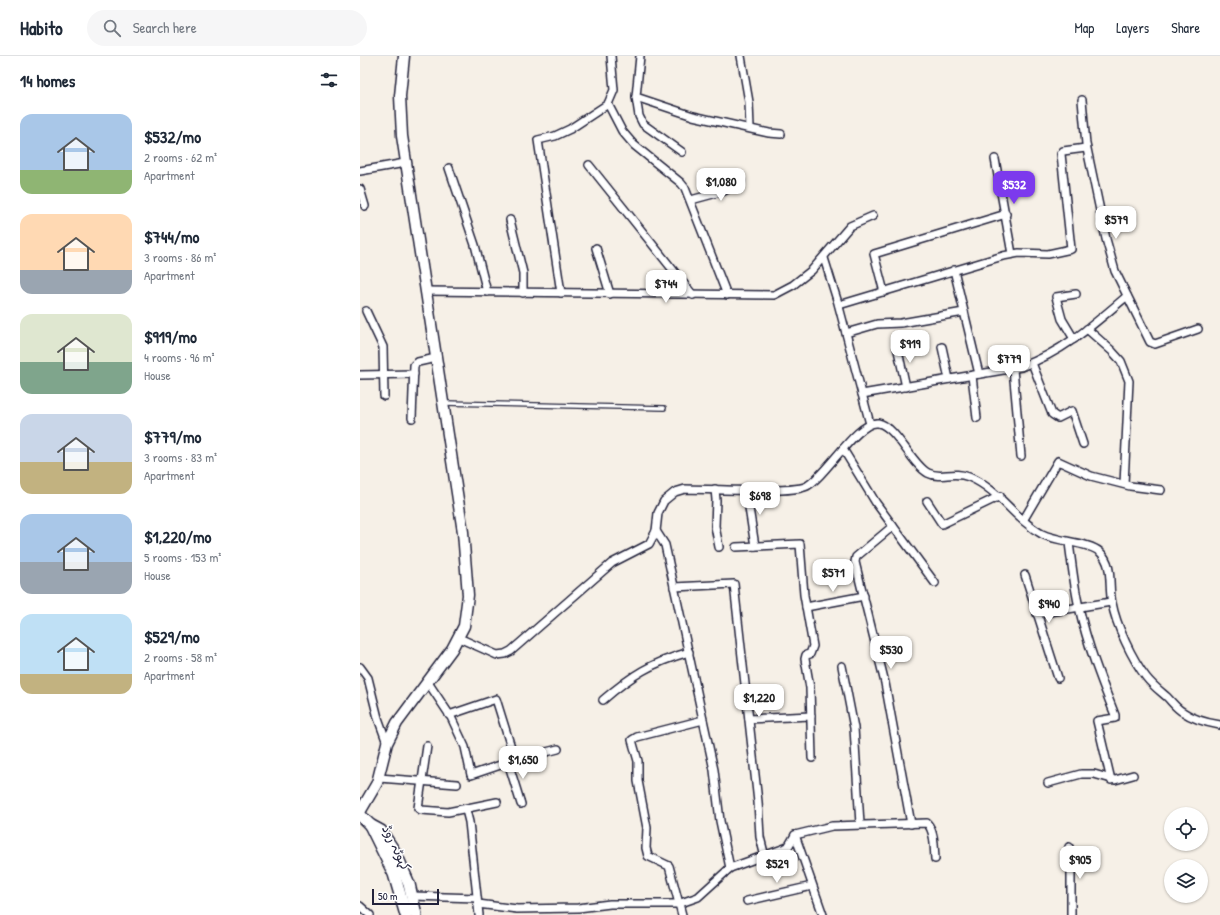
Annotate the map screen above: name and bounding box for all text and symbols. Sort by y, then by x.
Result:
search box [87,10,367,46]
text: Habito [20,15,63,41]
icon: search [101,17,123,39]
text: Search here [133,17,197,38]
text: Map [1074,18,1094,37]
text: Layers [1116,18,1149,37]
text: Share [1171,18,1200,37]
text: 14 homes [20,69,75,92]
icon: filters [318,69,340,91]
text: $532/mo [144,125,201,148]
icon: home [52,130,100,178]
text: 2 rooms · 62 m² [144,148,217,166]
text: Apartment [144,166,195,184]
pin: $1,080 [688,168,754,202]
pin: $532 [990,171,1038,205]
text: $1,080 [705,172,737,190]
text: $532 [1002,175,1026,193]
pin: $579 [1092,206,1140,240]
text: $579 [1104,210,1128,228]
text: $744/mo [144,225,199,248]
icon: home [52,230,100,278]
text: 3 rooms · 86 m² [144,248,216,266]
text: Apartment [144,266,195,284]
pin: $744 [642,270,690,304]
text: $744 [655,274,677,292]
text: $919/mo [144,325,197,348]
icon: home [52,330,100,378]
pin: $919 [886,330,934,364]
text: $919 [900,334,920,352]
pin: $779 [985,345,1033,379]
text: 4 rooms · 96 m² [144,348,215,366]
text: $779 [997,349,1021,367]
text: House [144,366,171,384]
text: $779/mo [144,425,201,448]
icon: home [52,430,100,478]
text: 3 rooms · 83 m² [144,448,217,466]
text: Apartment [144,466,195,484]
pin: $698 [736,482,784,516]
text: $698 [749,486,771,504]
text: $1,220/mo [144,525,211,548]
icon: home [52,530,100,578]
text: 5 rooms · 153 m² [144,548,221,566]
pin: $571 [809,559,857,593]
text: $571 [821,563,845,581]
text: House [144,566,171,584]
pin: $940 [1025,590,1073,624]
text: $940 [1038,594,1060,612]
text: $529/mo [144,625,200,648]
icon: home [52,630,100,678]
pin: $530 [867,636,915,670]
text: $530 [879,640,903,658]
text: 2 rooms · 58 m² [144,648,217,666]
text: Apartment [144,666,195,684]
pin: $1,220 [726,684,792,718]
text: $1,220 [743,688,775,706]
pin: $1,650 [490,746,556,780]
text: $1,650 [508,750,538,768]
map controls [1164,807,1208,903]
button: locate [1164,807,1208,851]
street label: کہوٹہ روڈ [378,822,416,874]
pin: $905 [1056,846,1104,880]
pin: $529 [753,850,801,884]
text: $905 [1069,850,1091,868]
text: $529 [766,854,788,872]
button: layers [1164,859,1208,903]
scale bar [372,887,439,906]
text: 50 m [378,889,398,903]

